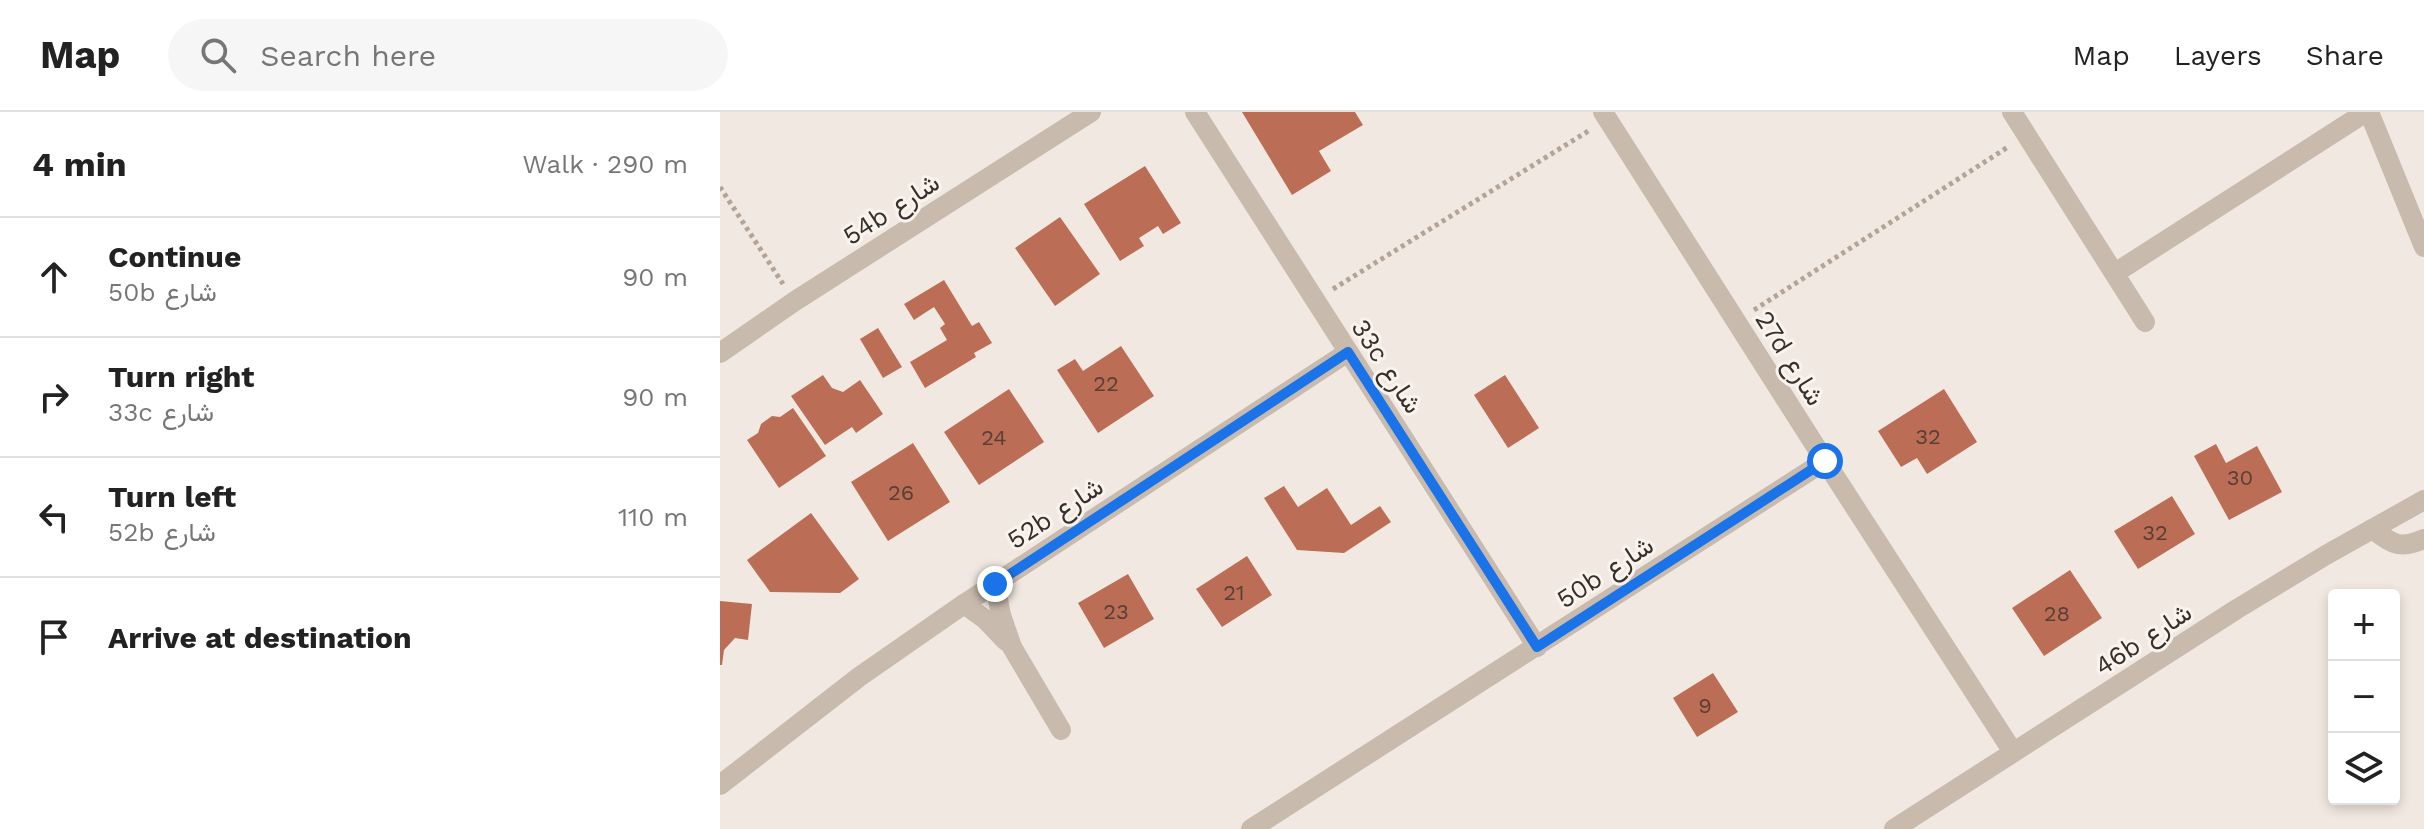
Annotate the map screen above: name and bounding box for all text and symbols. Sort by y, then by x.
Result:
search box [168,19,728,91]
text: Map [40,33,120,77]
icon: search [196,33,240,77]
text: Search here [260,38,436,73]
text: Map [2073,39,2130,72]
text: Layers [2174,39,2262,72]
text: Share [2306,39,2384,72]
text: 4 min [32,144,127,184]
text: Walk · 290 m [523,149,688,179]
street label: 54b شارع [837,167,946,254]
text: Continue [108,239,241,274]
icon: ahead [32,255,76,299]
text: 90 m [622,262,688,292]
text: 50b شارع [108,277,217,307]
street label: 27d شارع [1747,305,1831,412]
street label: 33c شارع [1343,313,1428,420]
text: Turn right [108,359,254,394]
house number: 22 [1093,371,1119,396]
icon: right [32,375,76,419]
text: 90 m [622,382,688,412]
text: 33c شارع [108,397,214,427]
house number: 32 [1915,424,1941,449]
house number: 24 [981,425,1007,450]
route start [1807,443,1843,479]
house number: 30 [2227,465,2253,490]
street label: 52b شارع [1002,471,1110,557]
text: Turn left [108,479,236,514]
house number: 26 [888,480,914,505]
icon: left [32,495,76,539]
text: 110 m [618,502,688,532]
text: 52b شارع [108,517,216,547]
house number: 32 [2142,520,2168,545]
street label: 50b شارع [1551,530,1660,617]
route end [977,566,1013,602]
house number: 21 [1223,580,1245,605]
map controls [2328,589,2400,805]
button: + [2328,589,2400,661]
street label: 46b شارع [2089,597,2199,684]
house number: 23 [1103,599,1129,624]
house number: 28 [2044,601,2070,626]
icon: arrive [32,615,76,659]
text: Arrive at destination [108,620,412,655]
button: − [2328,661,2400,733]
house number: 9 [1698,693,1712,718]
button: layers [2328,733,2400,805]

